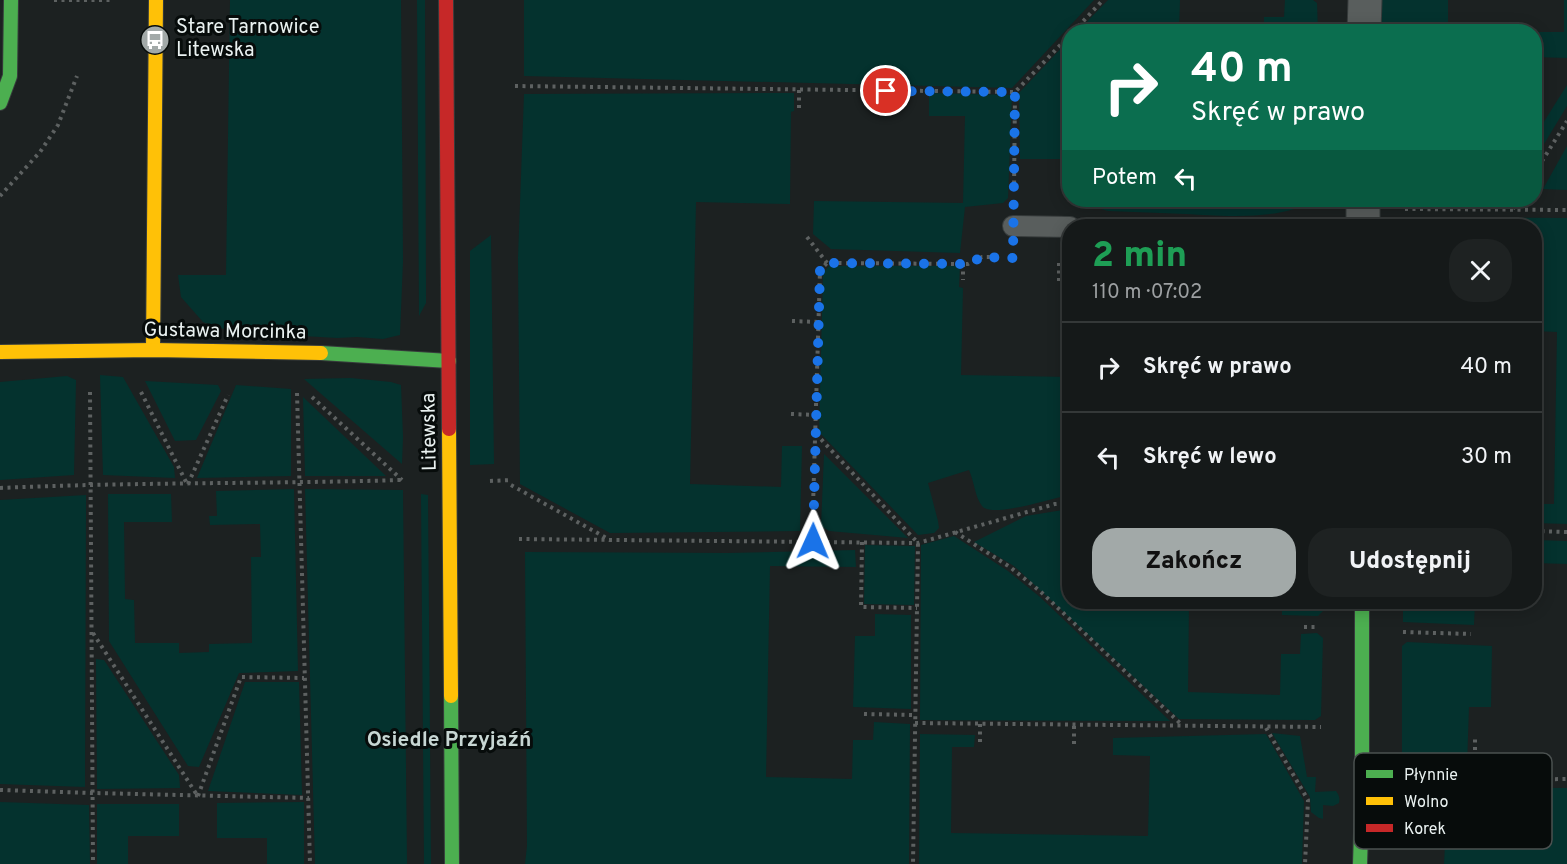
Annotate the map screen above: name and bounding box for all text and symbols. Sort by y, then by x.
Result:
place label: Stare Tarnowice Litewska [176,15,320,64]
bus stop icon: Stare Tarnowice Litewska [139,24,171,56]
text: 40 m [1191,44,1293,97]
icon: right [1092,48,1170,126]
pin [860,65,911,116]
icon: arrive [869,74,902,107]
text: Skręć w prawo [1191,96,1365,130]
icon: left [1169,162,1202,195]
text: Potem [1092,165,1157,192]
text: 2 min [1092,234,1187,280]
button: close [1449,239,1512,302]
text: 110 m · 07:02 [1092,280,1202,306]
street label: Gustawa Morcinka [143,318,307,346]
icon: right [1092,351,1125,384]
text: Skręć w prawo [1143,354,1292,381]
text: 40 m [1460,354,1512,381]
street label: Litewska [416,393,444,471]
icon: left [1092,441,1125,474]
text: Skręć w lewo [1143,444,1277,471]
text: 30 m [1461,444,1512,471]
position arrow [781,509,845,573]
button: Zakończ [1092,528,1296,597]
button: Udostępnij [1308,528,1512,597]
district label: Osiedle Przyjaźń [367,727,531,754]
legend [1354,753,1552,849]
text: Płynnie [1404,766,1458,786]
text: Wolno [1404,793,1448,813]
text: Korek [1404,820,1446,840]

